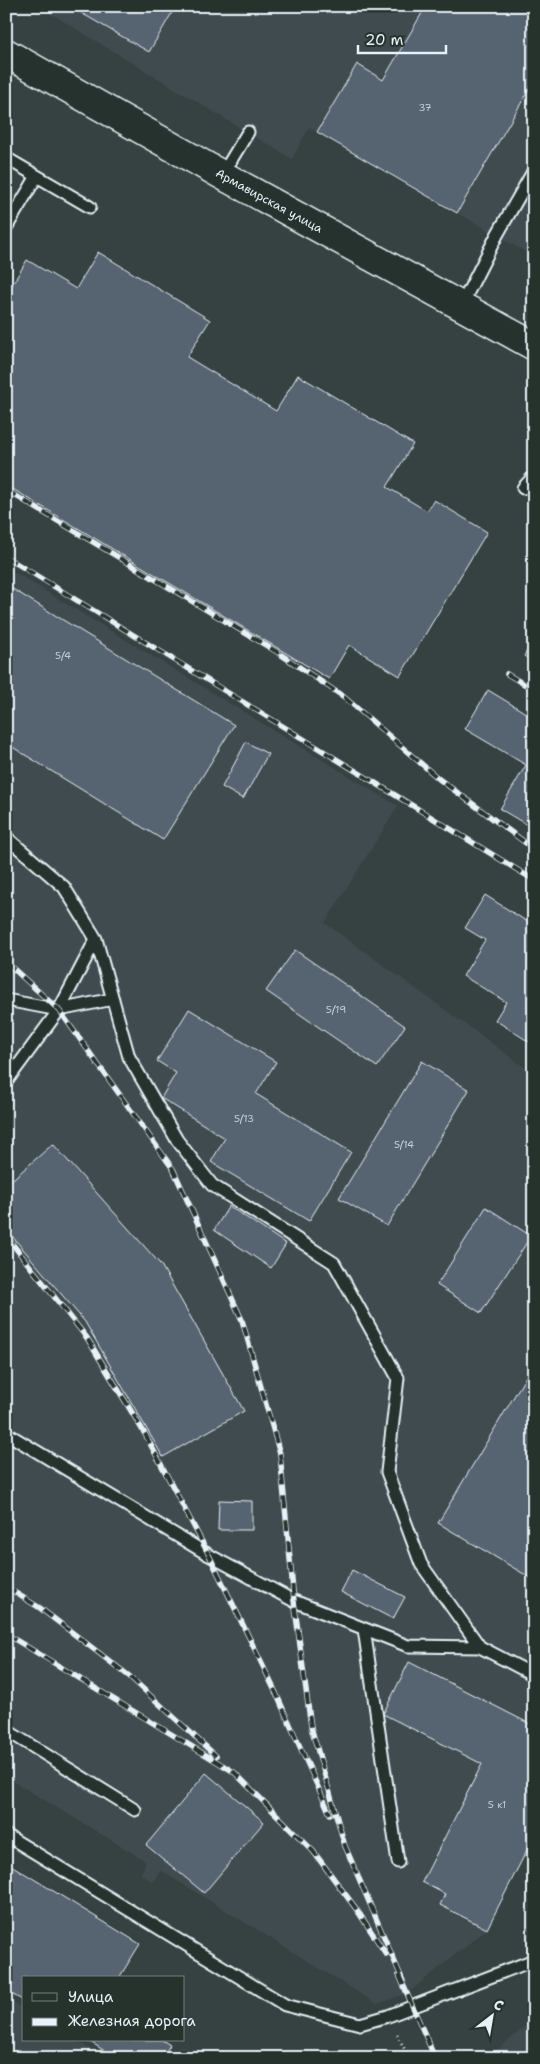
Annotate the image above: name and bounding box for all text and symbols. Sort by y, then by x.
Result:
scale bar [358,22,445,54]
text: 20 m [365,30,404,50]
house number: 37 [418,101,432,114]
street label: Армавирская улица [213,165,326,237]
house number: 5/4 [55,649,71,662]
house number: 5/19 [326,1003,346,1016]
house number: 5/13 [234,1112,254,1125]
house number: 5/14 [394,1138,414,1151]
house number: 5 к1 [488,1798,506,1811]
legend [22,1976,185,2042]
text: Улица [68,1987,114,2007]
north arrow [468,1992,518,2042]
text: С [490,1995,507,2015]
text: Железная дорога [68,2011,196,2031]

